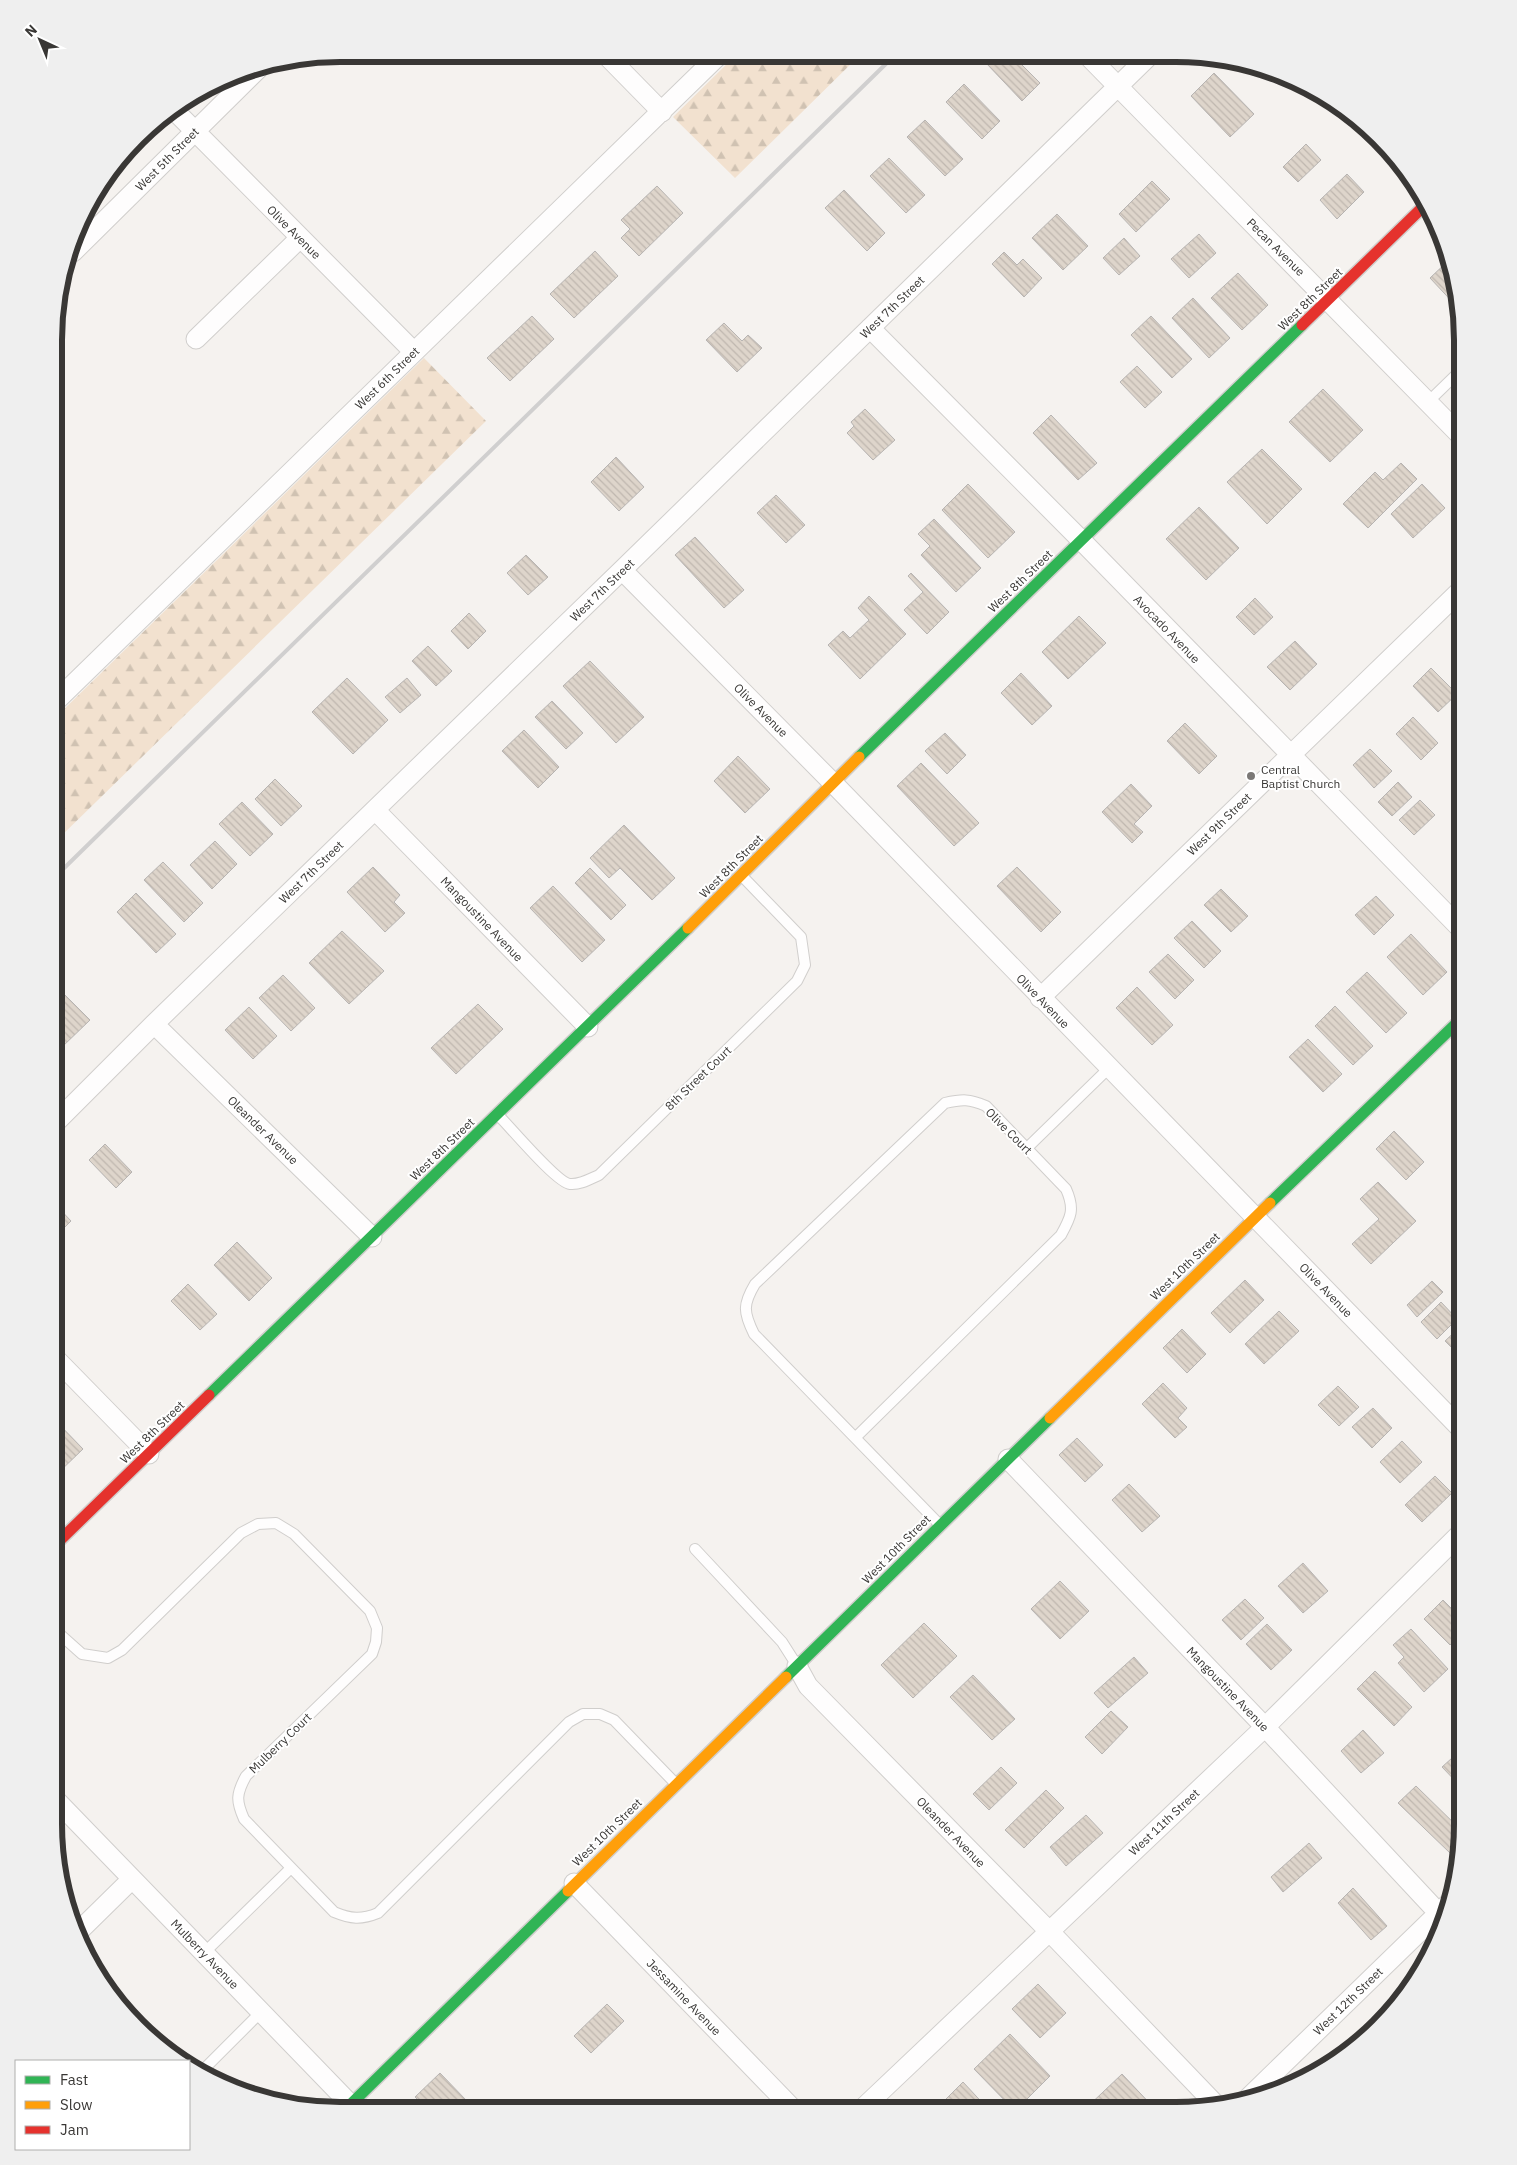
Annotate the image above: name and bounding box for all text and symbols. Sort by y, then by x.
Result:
north arrow [15,15,65,65]
text: N [21,21,41,41]
street label: West 5th Street [132,124,202,194]
street label: Olive Avenue [264,202,324,262]
street label: Pecan Avenue [1244,215,1308,279]
street label: West 8th Street [1275,264,1345,334]
street label: West 7th Street [857,272,927,342]
street label: West 6th Street [352,343,422,413]
street label: West 8th Street [985,546,1055,616]
street label: West 7th Street [567,555,637,625]
street label: Avocado Avenue [1131,592,1204,667]
street label: Olive Avenue [731,680,791,740]
place label: Central Baptist Church [1261,762,1340,791]
marker: Central Baptist Church [1245,770,1257,782]
street label: West 9th Street [1184,789,1254,859]
street label: West 8th Street [696,831,766,901]
street label: West 7th Street [276,837,346,907]
street label: Mangoustine Avenue [438,873,527,965]
street label: Olive Avenue [1013,971,1073,1032]
street label: 8th Street Court [662,1043,734,1113]
street label: Oleander Avenue [225,1092,302,1168]
street label: Olive Court [983,1105,1035,1157]
street label: West 8th Street [407,1114,477,1184]
street label: West 10th Street [1147,1229,1223,1303]
street label: Olive Avenue [1296,1260,1356,1321]
street label: West 8th Street [117,1397,187,1467]
street label: West 10th Street [858,1511,934,1587]
street label: Mangoustine Avenue [1184,1643,1273,1735]
street label: Mulberry Court [246,1710,314,1776]
street label: West 11th Street [1126,1785,1202,1859]
street label: Oleander Avenue [913,1794,989,1871]
street label: West 10th Street [569,1795,645,1869]
street label: Mulberry Avenue [168,1916,242,1992]
street label: Jessamine Avenue [644,1956,725,2039]
street label: West 12th Street [1310,1964,1386,2038]
legend [15,2060,190,2150]
text: Fast [60,2070,88,2089]
text: Slow [60,2095,93,2114]
text: Jam [60,2120,89,2139]

